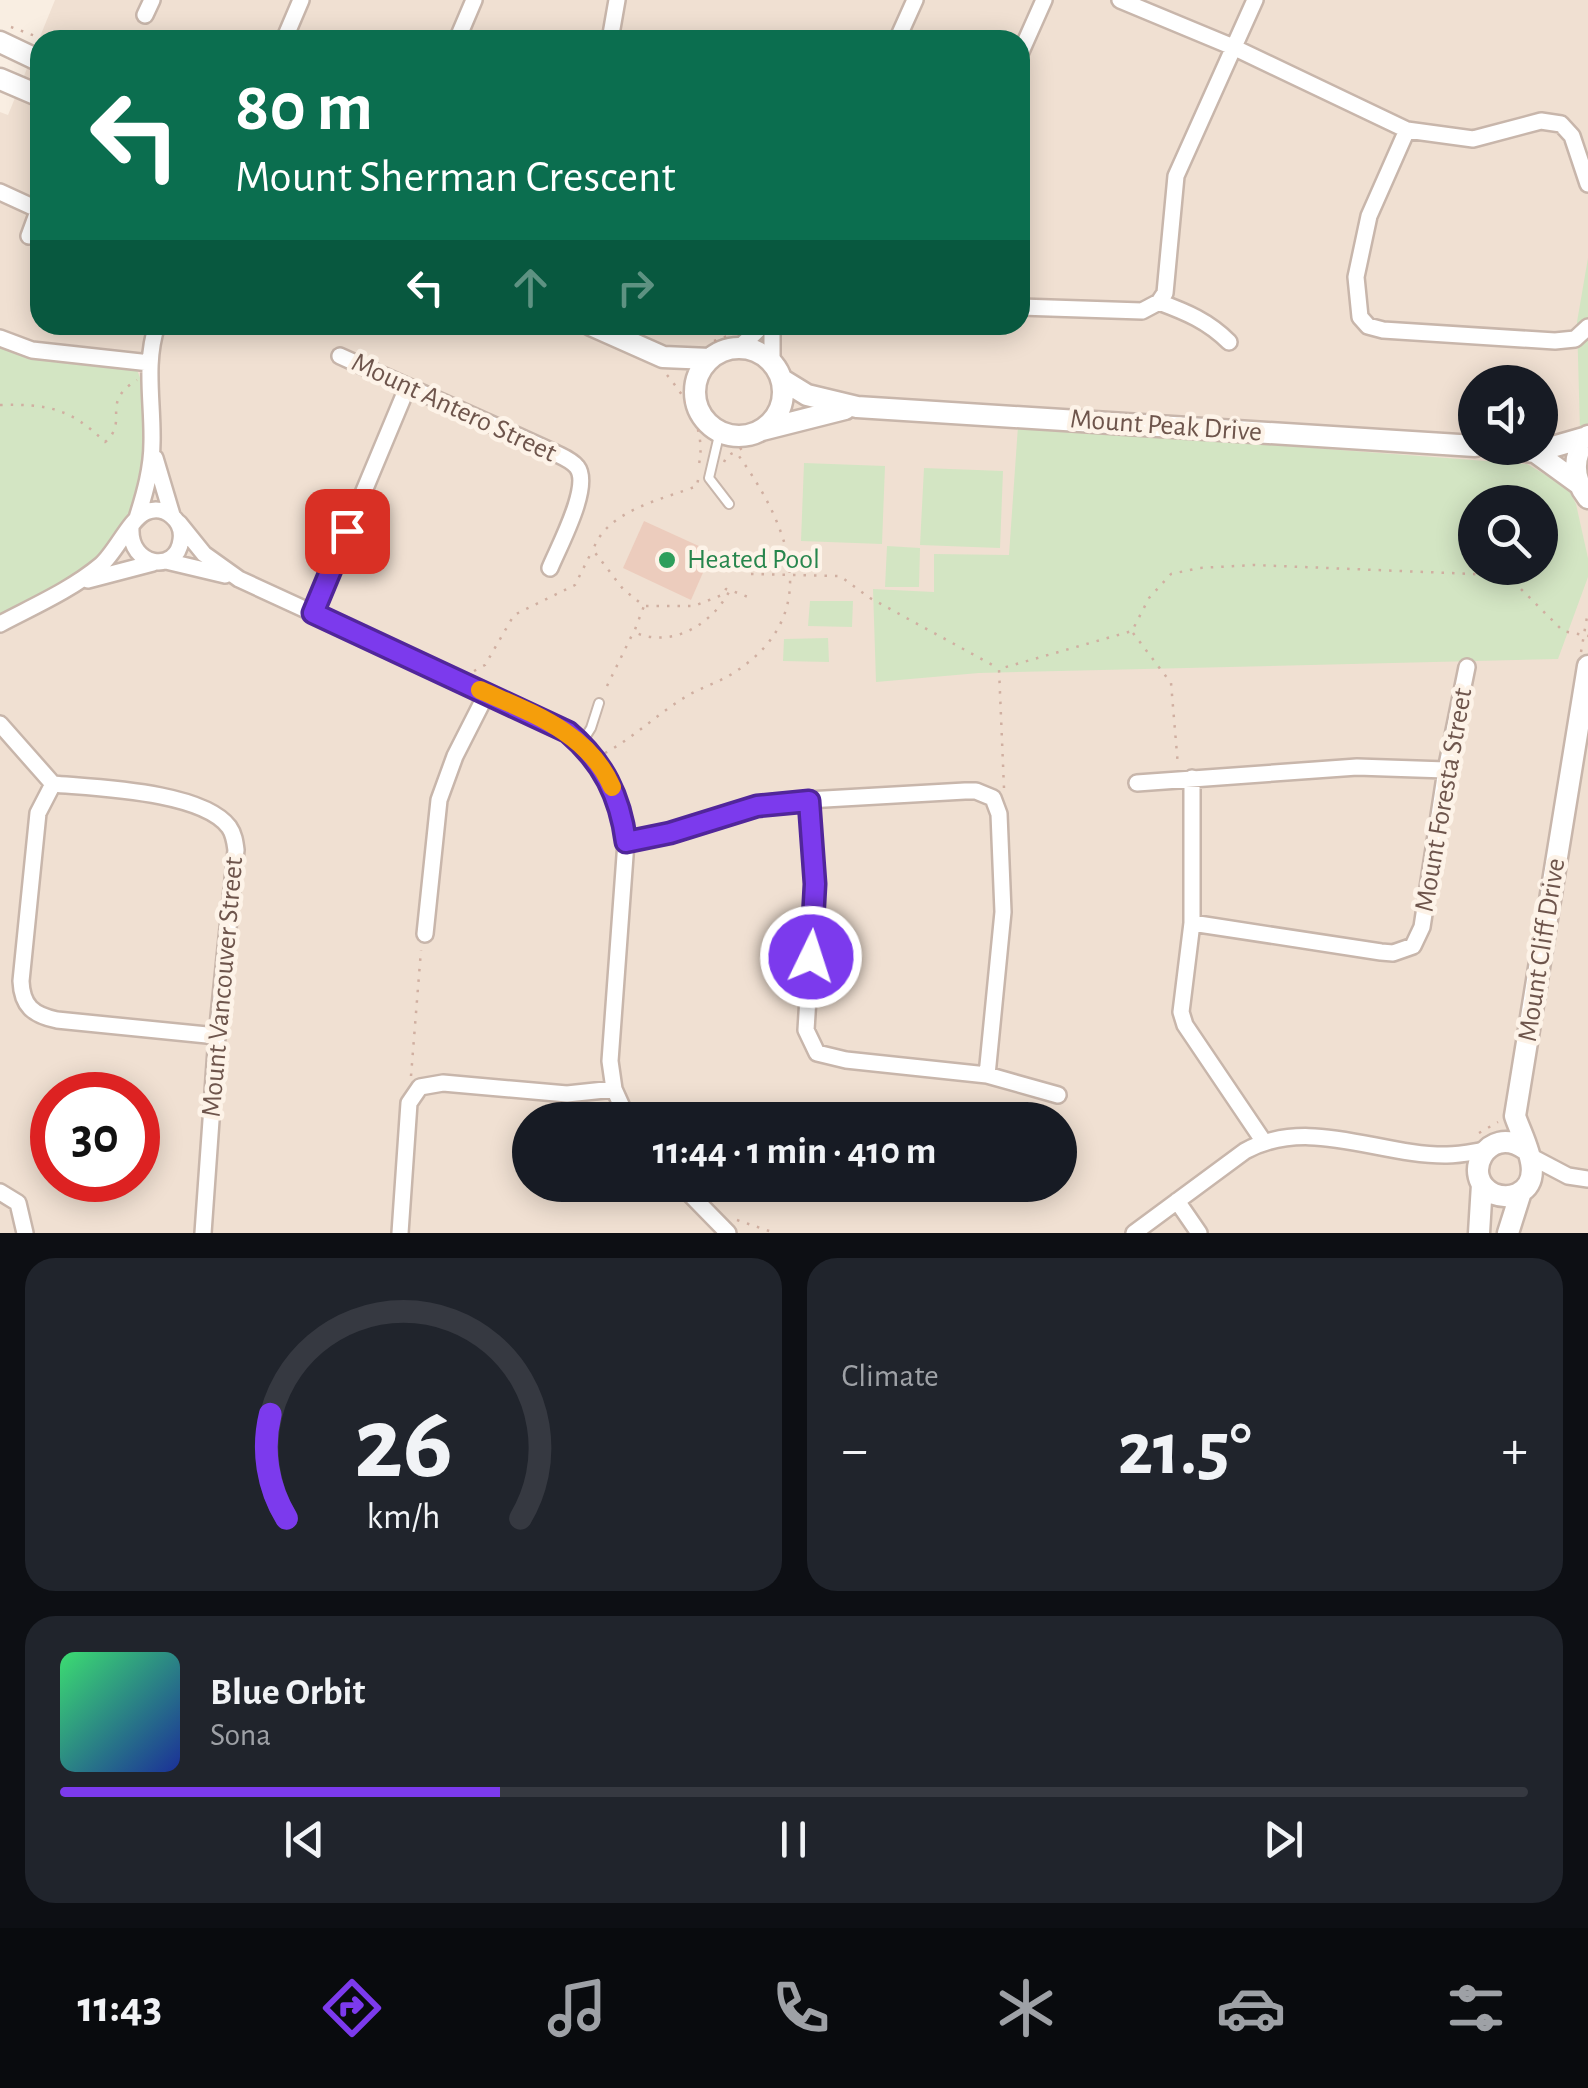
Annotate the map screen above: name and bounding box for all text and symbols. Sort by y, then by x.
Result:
icon: left [70,70,200,200]
text: 80 m [235,73,373,143]
text: Mount Sherman Crescent [235,155,676,200]
icon: left [398,260,453,315]
icon: ahead [503,260,558,315]
icon: right [608,260,663,315]
street label: Mount Antero Street [347,348,561,468]
map controls [1458,365,1558,585]
button: sound [1458,365,1558,465]
street label: Mount Peak Drive [1069,405,1263,447]
button: search [1458,485,1558,585]
pin [305,489,390,574]
icon: arrive [320,504,375,559]
place label: Heated Pool [687,546,820,574]
marker: Heated Pool [656,549,678,571]
street label: Mount Foresta Street [1411,686,1477,914]
street label: Mount Vancouver Street [198,856,248,1118]
street label: Mount Cliff Drive [1514,856,1570,1044]
position arrow [759,905,863,1009]
speed limit sign: 30 [30,1072,160,1202]
text: 11:44 · 1 min · 410 m [653,1133,936,1171]
text: Climate [842,1360,939,1392]
text: 26 [354,1393,453,1497]
text: 21.5° [1118,1413,1252,1488]
text: − [842,1423,868,1478]
text: + [1502,1423,1528,1478]
text: km/h [366,1499,440,1535]
text: Blue Orbit [210,1674,365,1712]
text: Sona [210,1719,271,1751]
icon: previous [277,1812,332,1867]
icon: pause [766,1812,821,1867]
icon: next [1256,1812,1311,1867]
icon: directions [317,1973,387,2043]
icon: music [542,1973,612,2043]
icon: phone [766,1973,836,2043]
icon: climate [991,1973,1061,2043]
icon: car [1216,1973,1286,2043]
icon: filters [1441,1973,1511,2043]
text: 11:43 [77,1985,162,2030]

